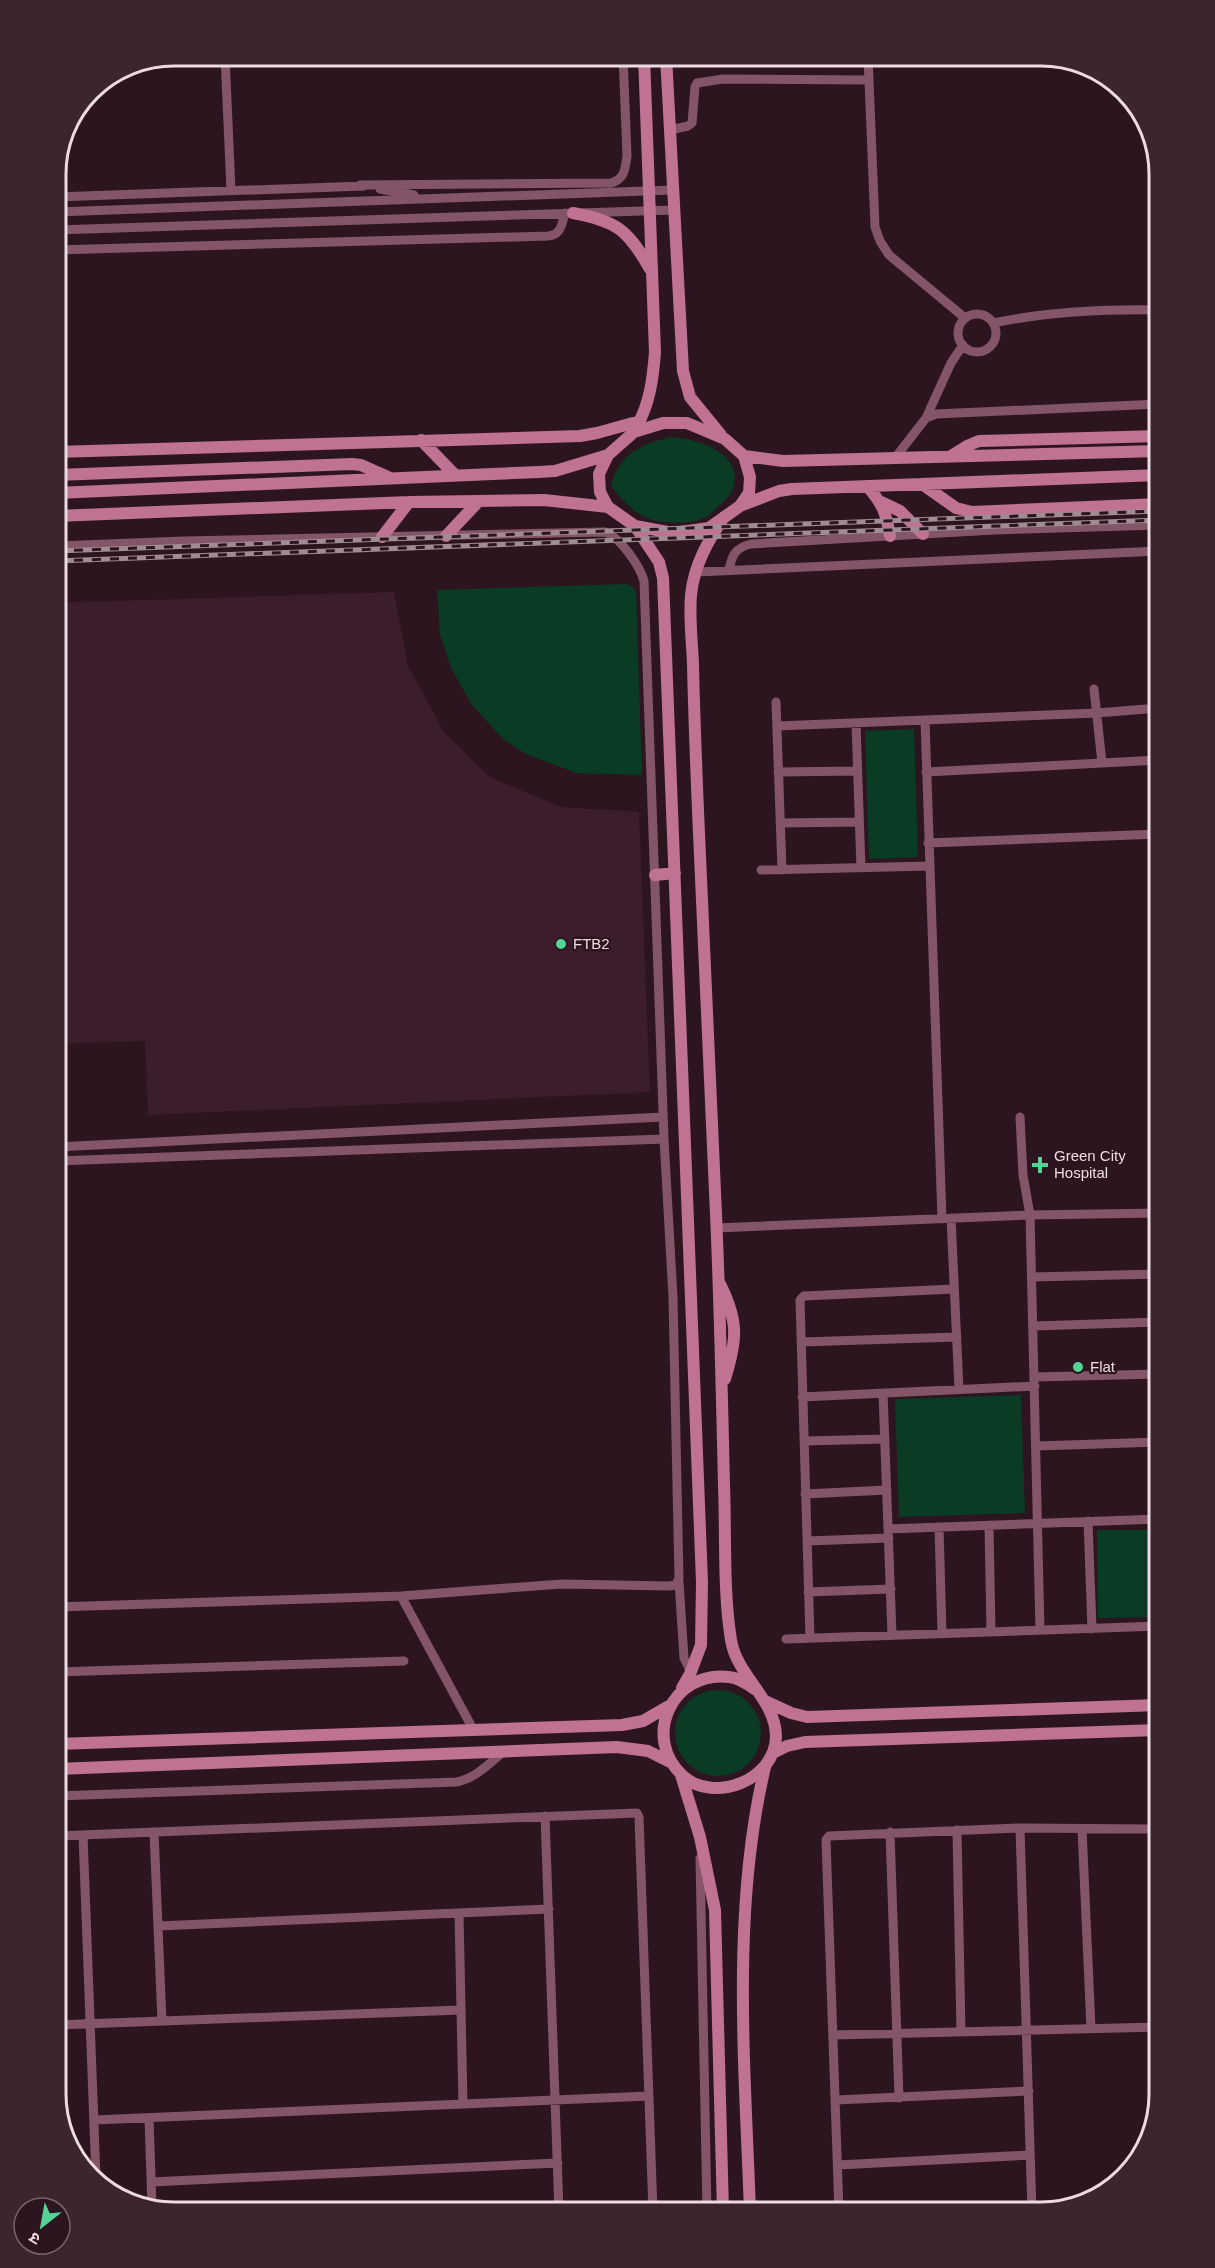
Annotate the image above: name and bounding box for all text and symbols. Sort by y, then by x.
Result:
place label: FTB2 [573,935,610,952]
marker: FTB2 [554,937,568,951]
place label: Green City Hospital [1054,1147,1126,1181]
marker: Green City Hospital [1031,1156,1049,1174]
place label: Flat [1090,1358,1116,1375]
marker: Flat [1071,1360,1085,1374]
north arrow [12,2196,72,2256]
text: उ [26,2228,43,2248]

